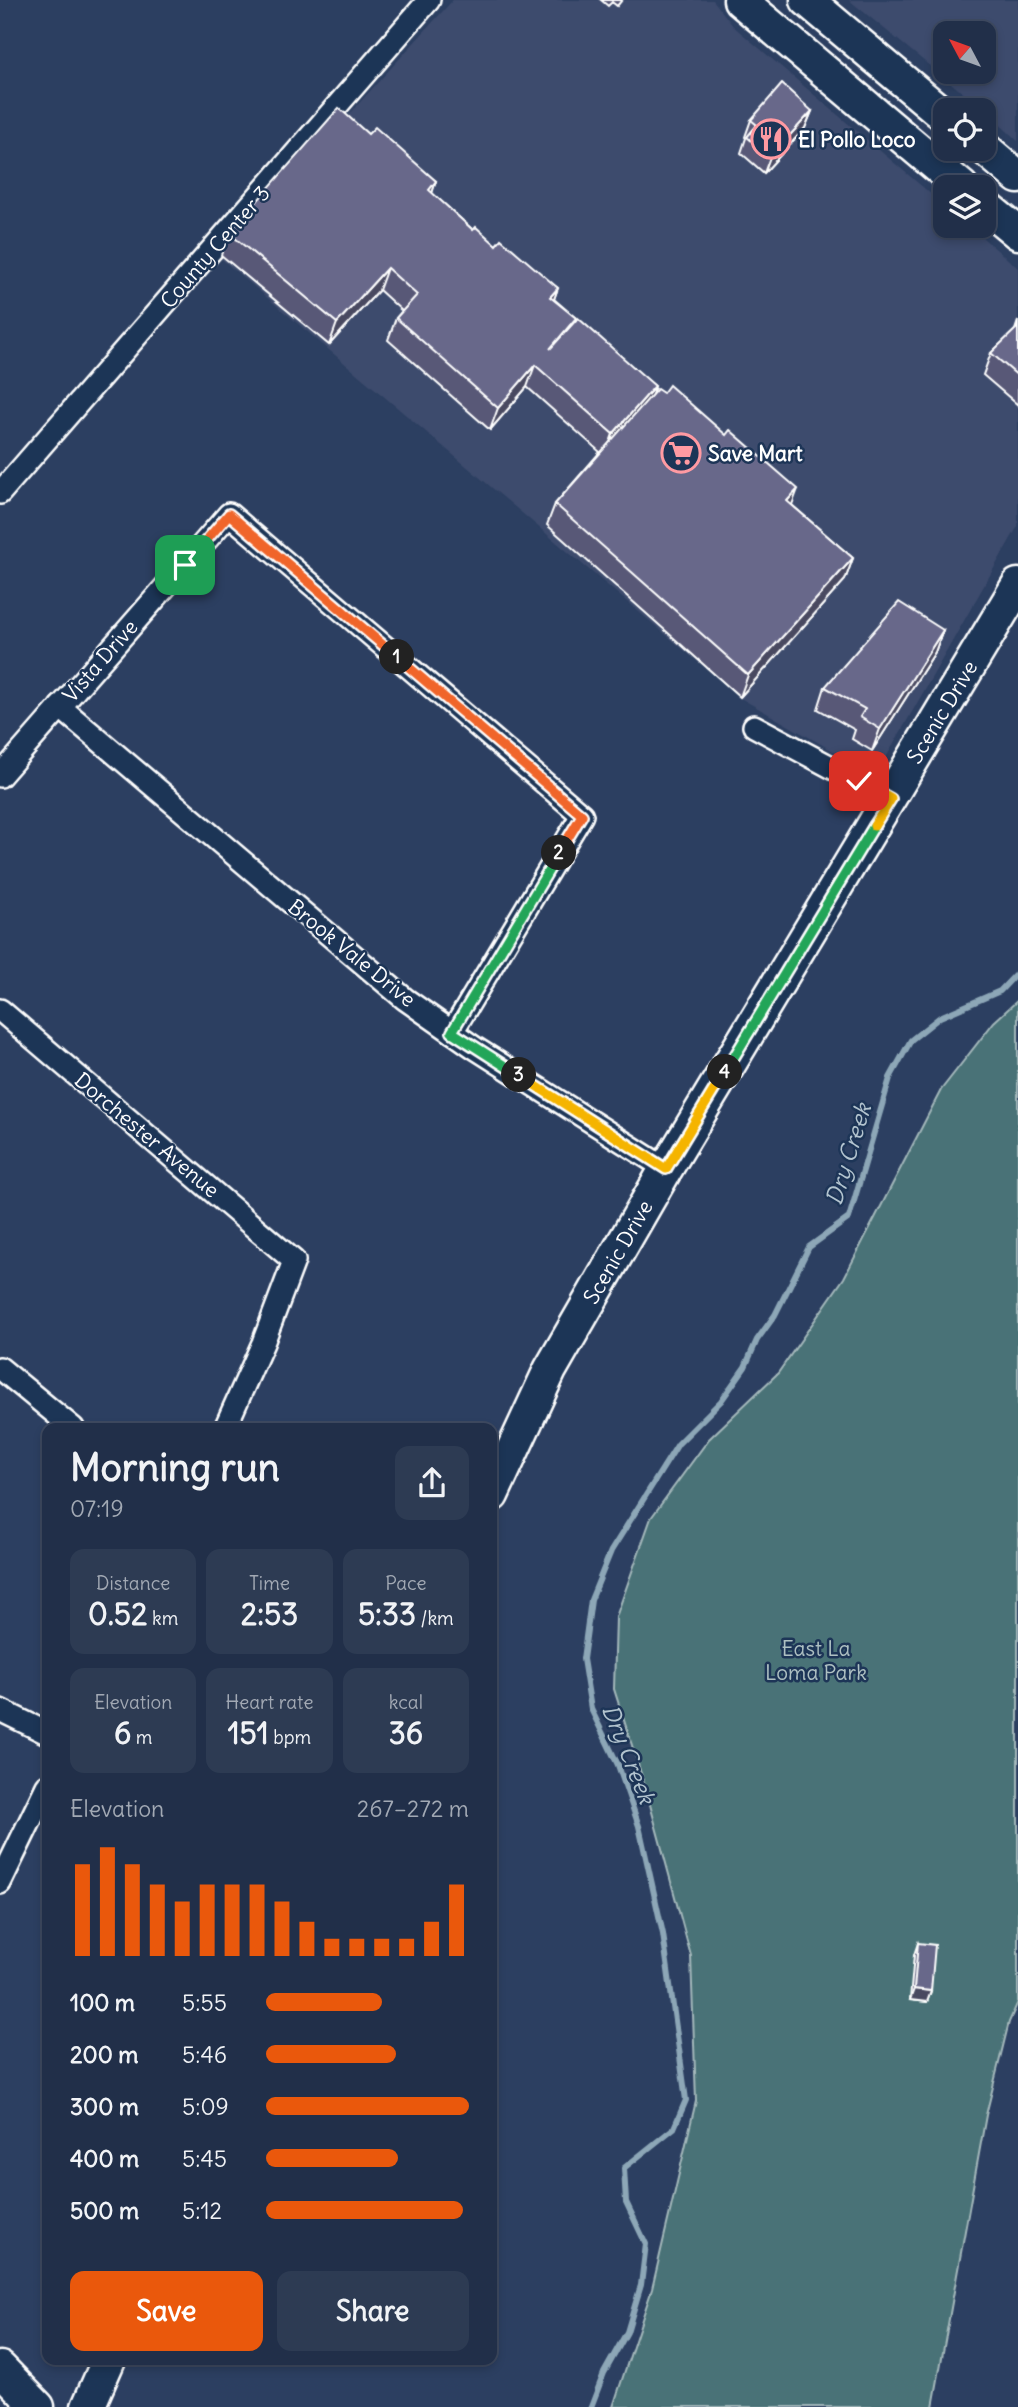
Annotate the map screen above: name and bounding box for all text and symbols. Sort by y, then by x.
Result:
north arrow [933,21,996,84]
map controls [933,21,996,238]
button: locate [933,98,996,161]
restaurant icon: El Pollo Loco [750,118,792,160]
place label: El Pollo Loco [798,126,916,153]
button: layers [933,175,996,238]
street label: County Center 3 [154,180,276,314]
supermarket icon: Save Mart [660,432,702,474]
place label: Save Mart [708,440,804,467]
pin [155,535,215,595]
icon: arrive [166,546,204,584]
street label: Vista Drive [57,614,143,708]
pin: 1 [380,640,414,674]
text: 1 [393,644,400,668]
street label: Scenic Drive [901,656,983,768]
pin [829,751,889,811]
icon: check [840,762,878,800]
pin: 2 [542,836,576,870]
text: 2 [553,840,564,864]
street label: Brook Vale Drive [283,893,421,1013]
pin: 4 [708,1054,742,1090]
pin: 3 [502,1058,536,1092]
text: 4 [719,1059,730,1083]
text: 3 [513,1062,524,1086]
street label: Dorchester Avenue [69,1067,225,1203]
water label: Dry Creek [819,1099,878,1208]
street label: Scenic Drive [577,1195,659,1309]
text: Morning run [70,1444,280,1491]
button: share [395,1446,469,1520]
text: 07:19 [70,1494,124,1523]
text: Distance [96,1571,170,1595]
text: Time [249,1571,290,1595]
text: Pace [385,1571,426,1595]
text: 0.52 [88,1595,148,1633]
text: 2:53 [241,1595,298,1633]
text: 5:33 [358,1595,416,1633]
text: km [148,1606,178,1630]
text: /km [416,1606,454,1630]
park label: East La Loma Park [765,1635,867,1686]
text: Elevation [94,1690,172,1714]
text: Heart rate [225,1690,314,1714]
text: kcal [389,1690,423,1714]
water label: Dry Creek [596,1700,662,1809]
text: 6 [114,1714,131,1752]
text: 151 [228,1714,269,1752]
text: 36 [389,1714,423,1752]
text: m [131,1725,152,1749]
text: bpm [269,1725,311,1749]
text: Elevation [70,1794,164,1823]
text: 267–272 m [357,1794,469,1823]
text: 100 m [70,1988,135,2017]
text: 5:55 [182,1988,227,2017]
text: 200 m [70,2040,139,2069]
text: 5:46 [182,2040,227,2069]
text: 300 m [70,2092,139,2121]
text: 5:09 [182,2092,229,2121]
text: 400 m [70,2144,139,2173]
text: 5:45 [182,2144,227,2173]
text: 500 m [70,2196,139,2225]
text: 5:12 [182,2196,222,2225]
button: Save [70,2271,263,2351]
button: Share [277,2271,469,2351]

